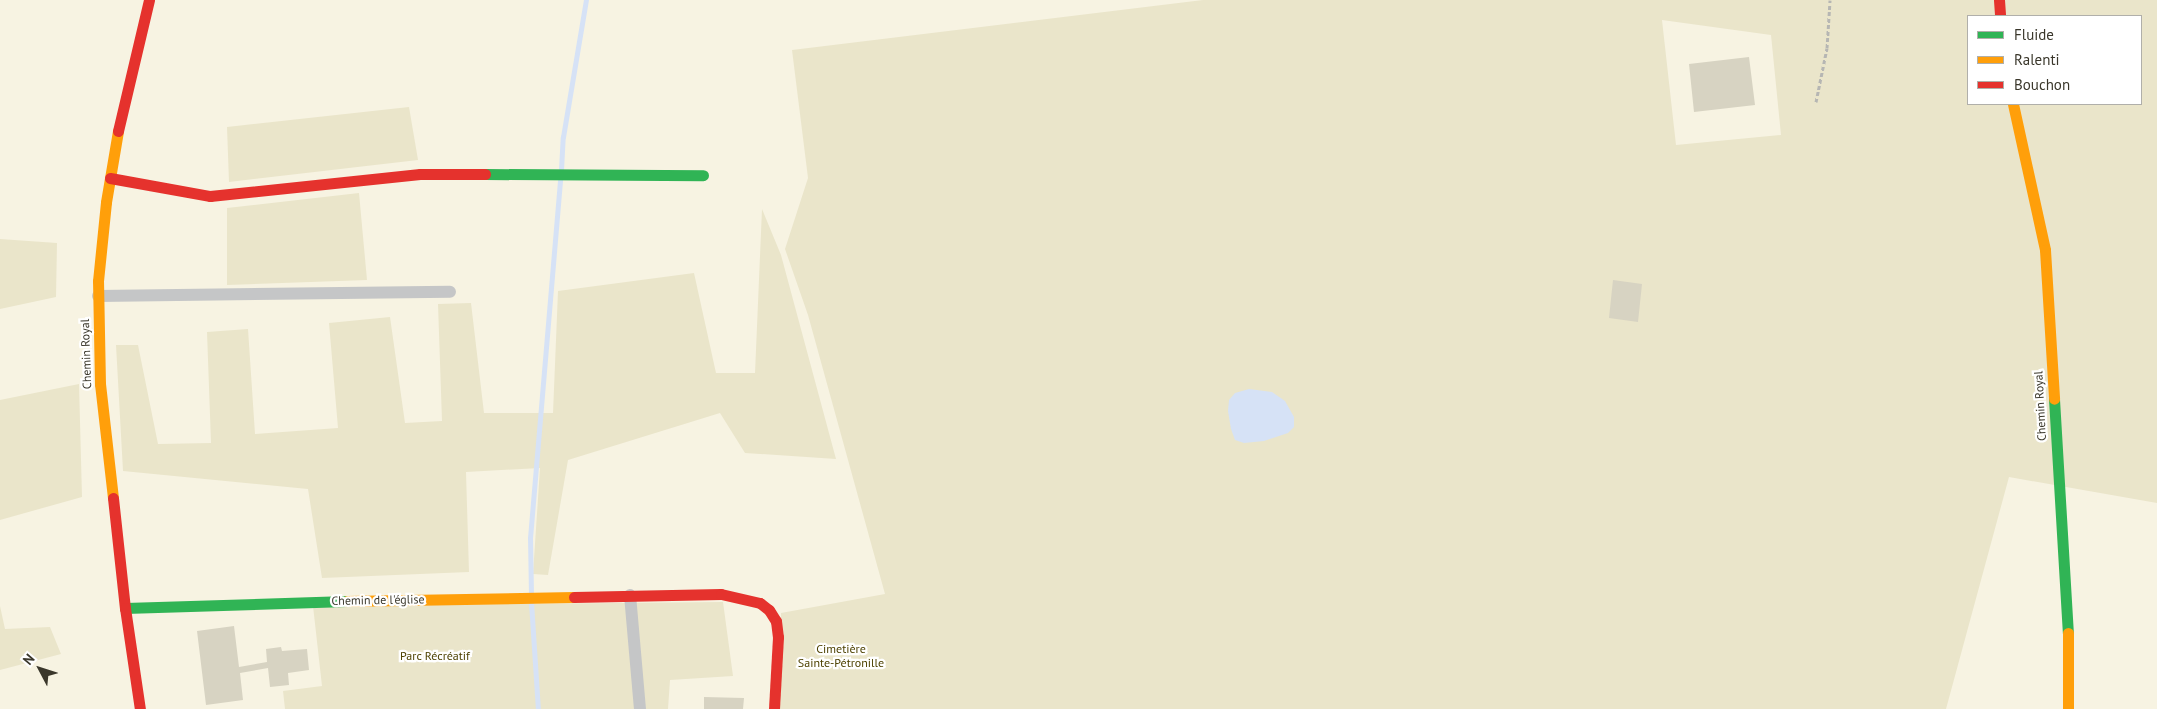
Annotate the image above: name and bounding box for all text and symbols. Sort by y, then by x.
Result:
legend [1967,15,2142,105]
text: Fluide [2014,25,2054,44]
text: Ralenti [2014,50,2060,69]
text: Bouchon [2014,75,2070,94]
street label: Chemin Royal [78,319,94,389]
street label: Chemin Royal [2031,371,2049,441]
street label: Chemin de l'église [331,592,425,608]
park label: Cimetière Sainte-Pétronille [798,642,884,670]
north arrow [15,644,65,694]
park label: Parc Récréatif [400,649,470,663]
text: N [19,650,38,669]

